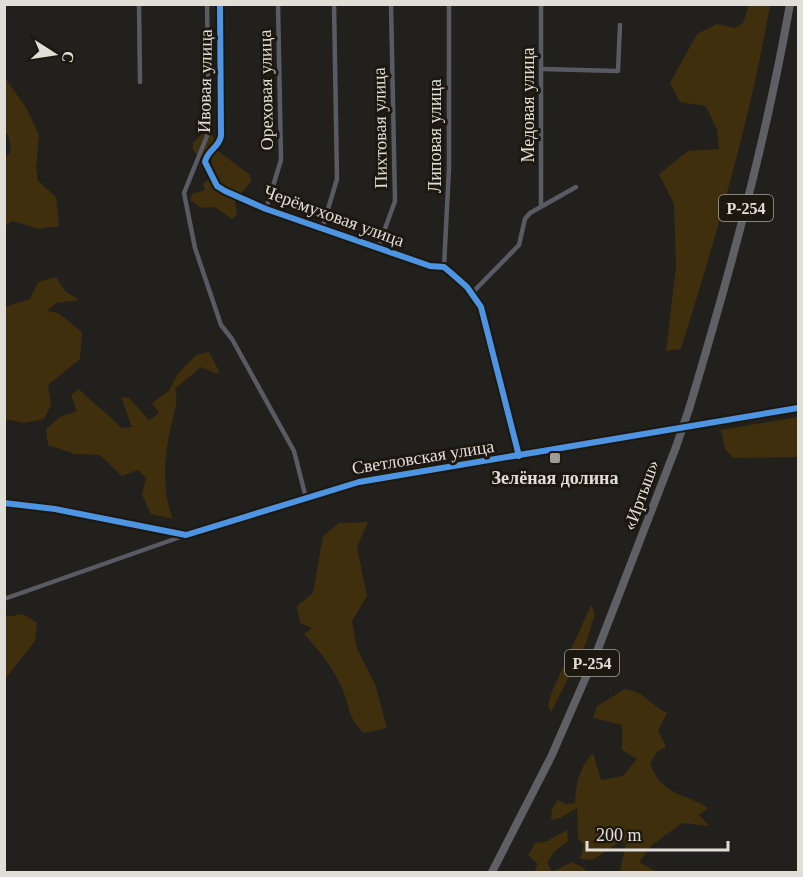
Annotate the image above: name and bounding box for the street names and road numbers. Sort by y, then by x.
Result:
street label: Ивовая улица [194,29,216,133]
street label: Ореховая улица [255,30,277,150]
street label: Медовая улица [518,47,538,163]
street label: Пихтовая улица [369,67,391,189]
street label: Липовая улица [425,79,445,193]
street label: Черёмуховая улица [261,181,407,251]
road number: Р-254 [719,195,773,221]
street label: Светловская улица [350,436,496,478]
street label: «Иртыш» [619,457,663,533]
road number: Р-254 [565,650,619,676]

